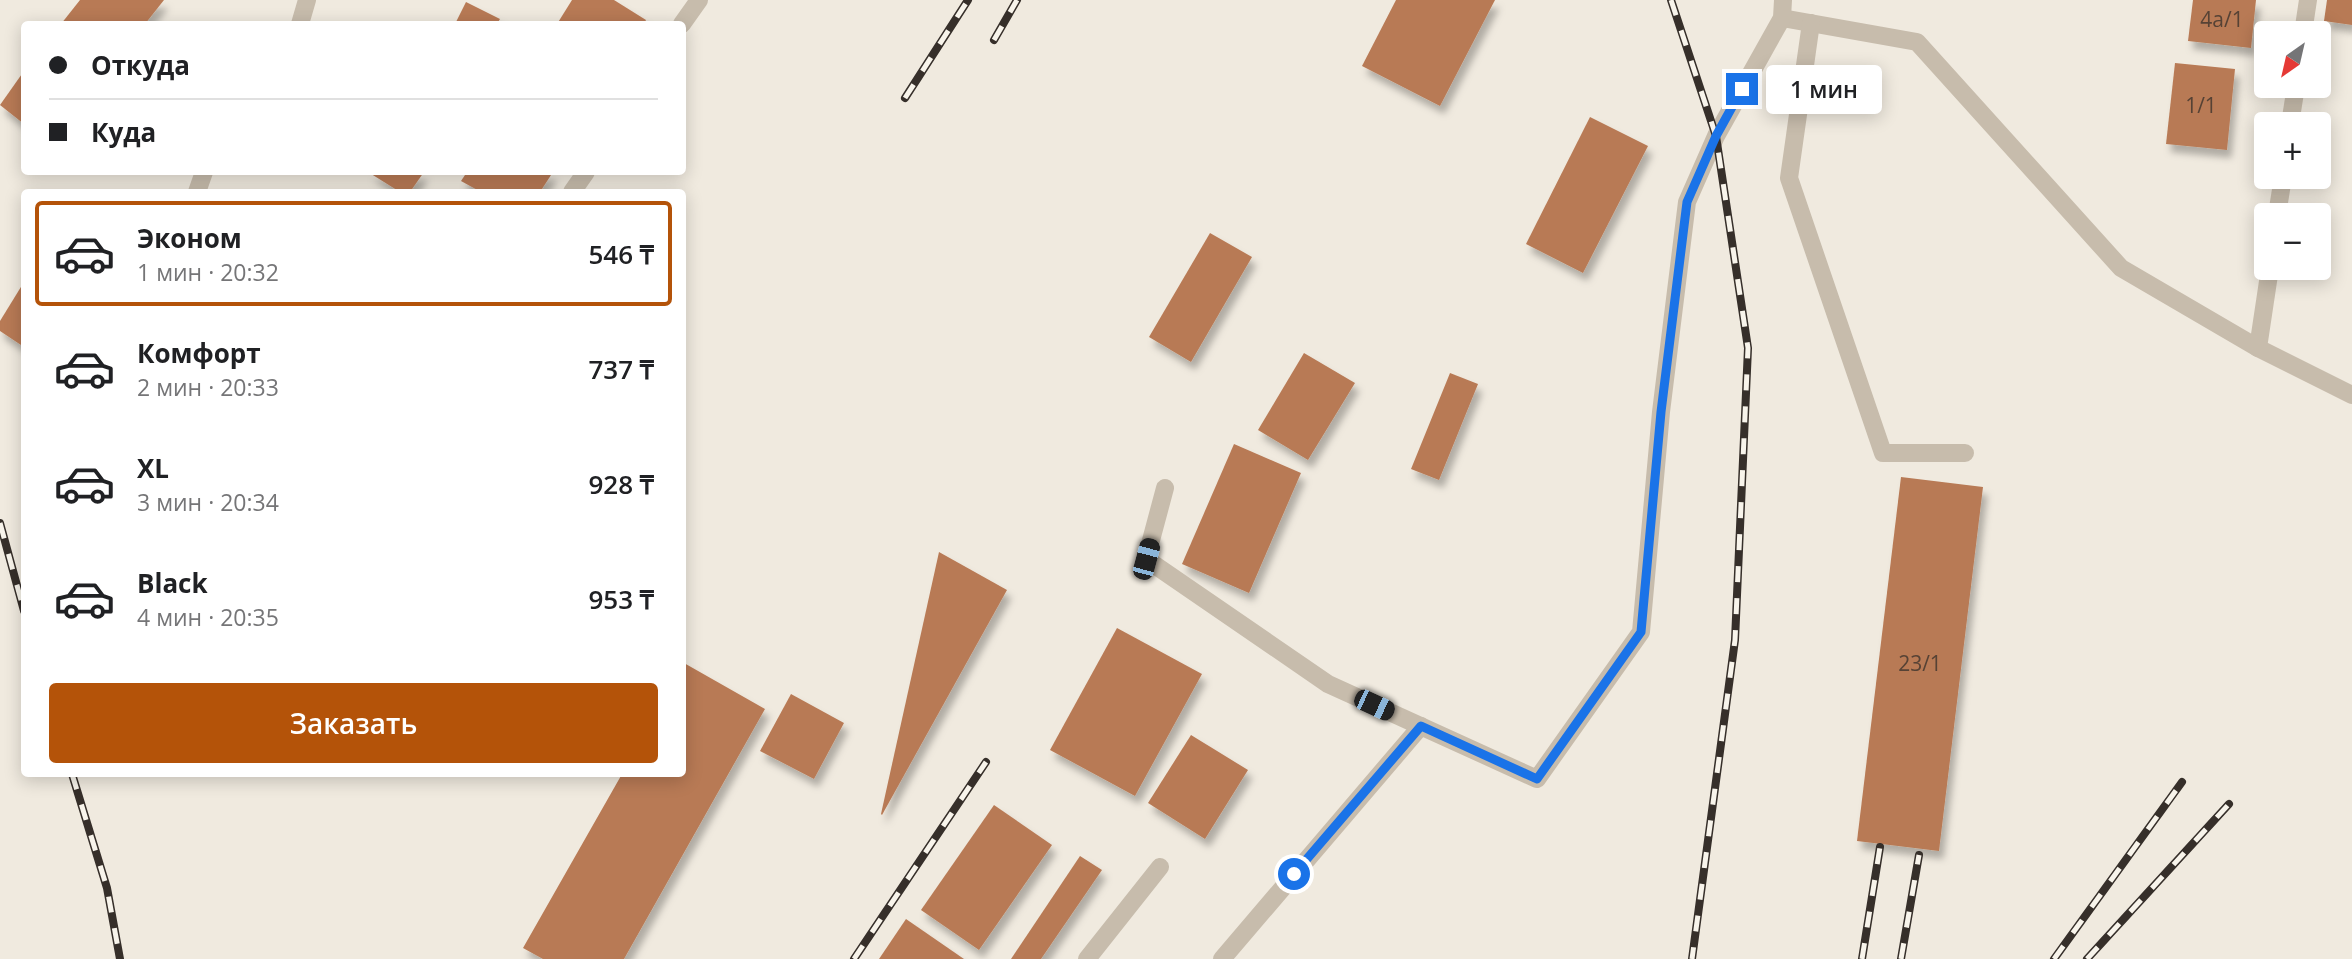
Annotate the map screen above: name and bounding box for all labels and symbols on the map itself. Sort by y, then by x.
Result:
house number: 4а/1 [2200,5,2244,33]
north arrow [2254,21,2331,98]
callout: 1 мин [1766,64,1882,114]
route end [1726,73,1758,105]
house number: 1/1 [2185,91,2217,119]
car [1131,536,1162,582]
house number: 23/1 [1898,649,1942,677]
car [1351,687,1398,723]
route start [1278,858,1310,890]

